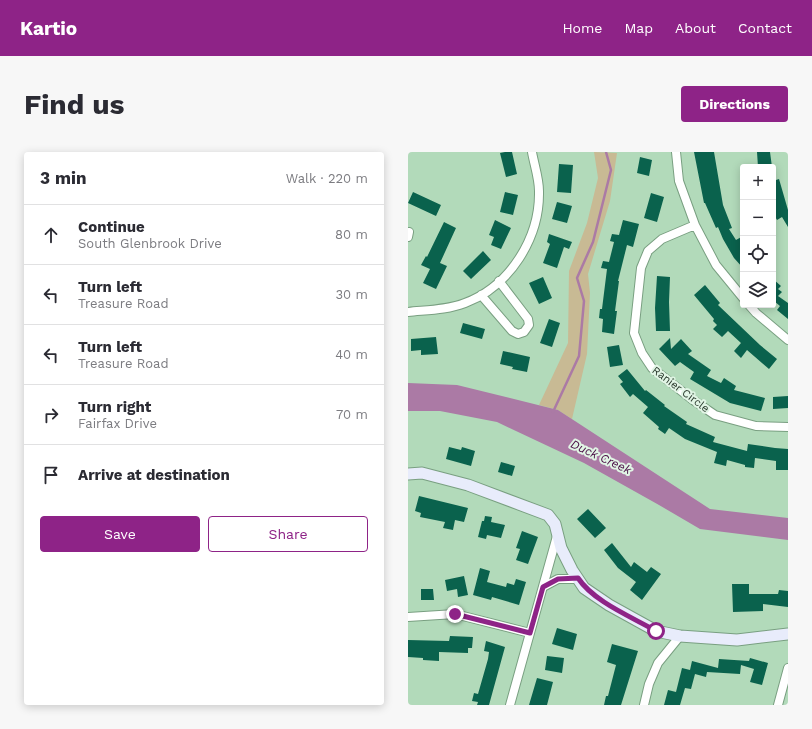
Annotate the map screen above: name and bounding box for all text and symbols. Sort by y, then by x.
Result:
text: Kartio [20,17,77,40]
text: Home [562,20,602,36]
text: Map [624,20,653,36]
text: About [675,20,716,36]
text: Contact [738,20,792,36]
button: Directions [681,86,788,122]
text: Find us [24,88,124,121]
map controls [740,164,776,308]
button: + [740,164,776,200]
text: 3 min [40,168,86,188]
text: Walk · 220 m [286,171,368,186]
button: − [740,200,776,236]
text: Continue [78,218,145,236]
icon: ahead [40,224,62,246]
text: 80 m [335,227,368,242]
text: South Glenbrook Drive [78,236,222,251]
button: locate [740,236,776,272]
button: layers [740,272,776,308]
text: Turn left [78,278,142,296]
icon: left [40,284,62,306]
text: 30 m [336,287,368,302]
text: Treasure Road [78,296,169,311]
text: Turn left [78,338,142,356]
icon: left [40,344,62,366]
text: 40 m [335,347,368,362]
text: Treasure Road [78,356,169,371]
street label: Ranier Circle [650,364,712,415]
text: Turn right [78,398,151,416]
icon: right [40,404,62,426]
text: 70 m [336,407,368,422]
text: Fairfax Drive [78,416,157,431]
water label: Duck Creek [569,437,634,477]
icon: arrive [40,464,62,486]
text: Arrive at destination [78,466,230,484]
button: Save [40,516,200,552]
button: Share [208,516,368,552]
route end [446,605,464,623]
route start [647,622,665,640]

